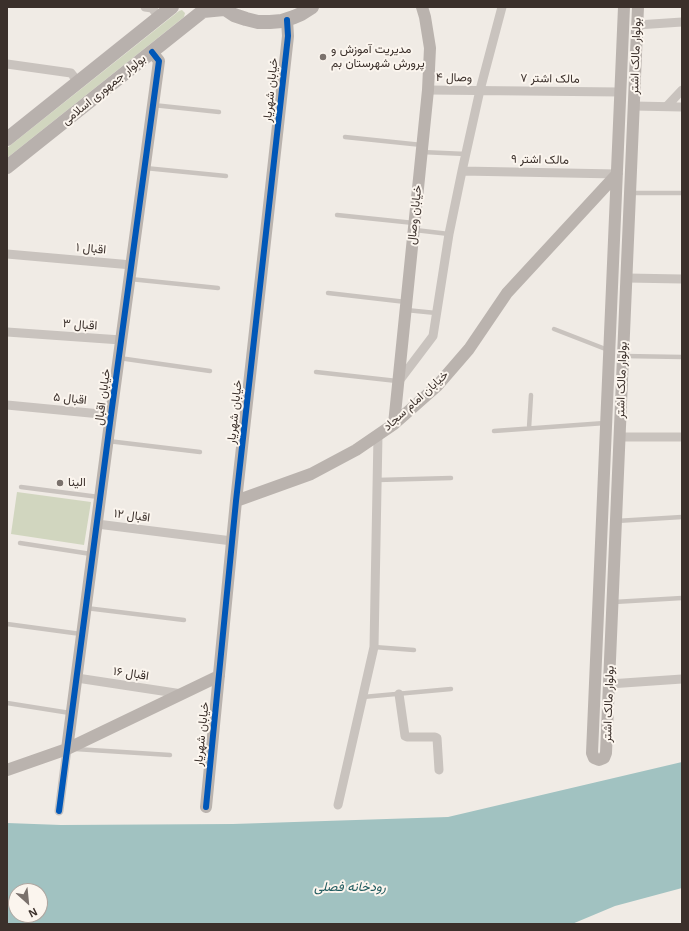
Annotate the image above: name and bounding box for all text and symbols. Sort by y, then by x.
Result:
street label: بولوار مالک اشتر [627,17,645,95]
place label: مدیریت آموزش و پرورش شهرستان بم [331,43,425,71]
street label: بولوار جمهوری اسلامی [59,52,149,128]
marker: مدیریت آموزش و پرورش شهرستان بم [318,52,328,62]
street label: خیابان شهریار [260,57,282,123]
street label: وصال ۴ [436,70,472,86]
street label: مالک اشتر ۷ [520,71,580,87]
street label: مالک اشتر ۹ [511,152,569,168]
street label: خیابان وصال [405,184,425,246]
street label: اقبال ۱ [75,241,107,257]
street label: اقبال ۳ [62,317,98,333]
street label: بولوار مالک اشتر [613,341,631,419]
street label: خیابان اقبال [92,368,114,426]
street label: خیابان امام سجاد [380,368,452,434]
street label: خیابان شهریار [224,379,246,445]
street label: اقبال ۵ [53,390,87,408]
place label: الینا [68,476,86,490]
marker: الینا [55,478,65,488]
street label: اقبال ۱۲ [113,507,151,525]
street label: اقبال ۱۶ [112,664,150,684]
street label: بولوار مالک اشتر [600,665,618,743]
street label: خیابان شهریار [191,701,213,767]
water label: رودخانه فصلی [314,879,386,895]
north arrow [8,883,48,923]
text: N [27,906,39,920]

